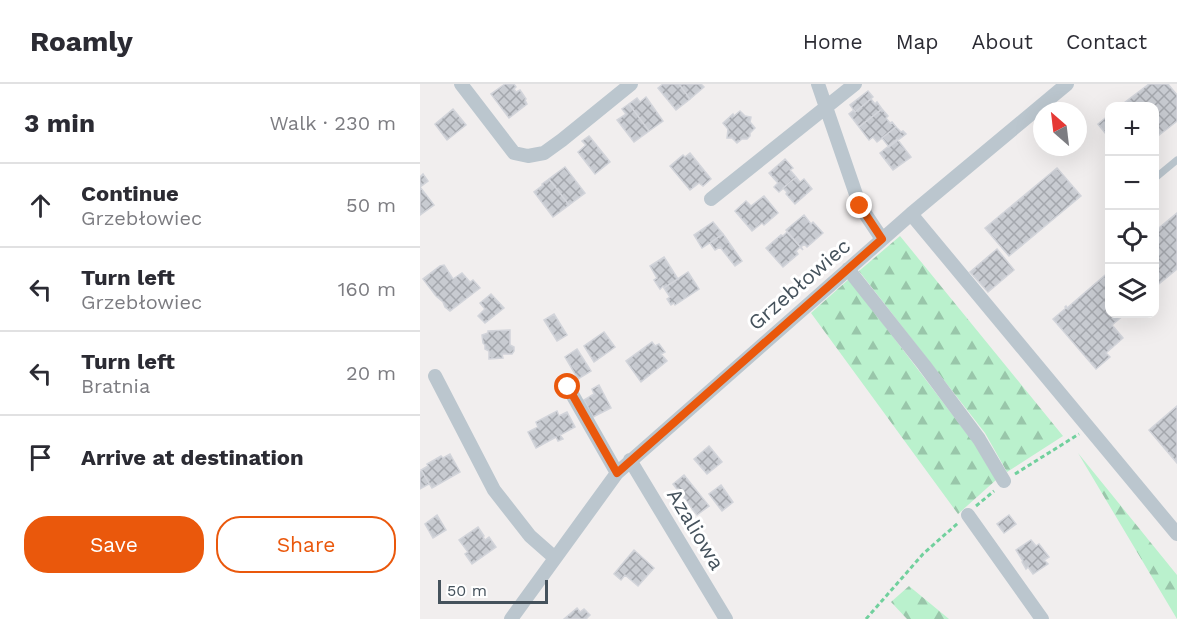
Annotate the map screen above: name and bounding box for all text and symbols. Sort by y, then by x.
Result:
text: Roamly [30,25,133,58]
text: Home [803,29,863,54]
text: Map [896,29,939,54]
text: About [972,29,1033,54]
text: Contact [1066,29,1147,54]
north arrow [1033,102,1087,156]
map controls [1105,102,1159,318]
button: + [1105,102,1159,156]
text: 3 min [24,108,95,138]
text: Walk · 230 m [269,111,396,135]
button: − [1105,156,1159,210]
text: Continue [81,181,179,206]
icon: ahead [24,189,57,222]
route end [846,192,872,218]
text: 50 m [346,193,396,217]
text: Grzebłowiec [81,206,202,230]
button: locate [1105,210,1159,264]
street label: Grzebłowiec [743,233,855,335]
button: layers [1105,264,1159,318]
text: Turn left [81,265,175,290]
icon: left [24,273,57,306]
text: 160 m [338,277,396,301]
text: Grzebłowiec [81,290,202,314]
text: Turn left [81,349,175,374]
icon: left [24,357,57,390]
text: 20 m [346,361,396,385]
route start [554,373,580,399]
text: Bratnia [81,374,150,398]
icon: arrive [24,441,57,474]
text: Arrive at destination [81,445,304,470]
street label: Azaliowa [662,484,730,574]
button: Save [24,516,204,573]
button: Share [216,516,396,573]
scale bar [438,577,548,604]
text: 50 m [447,581,487,600]

